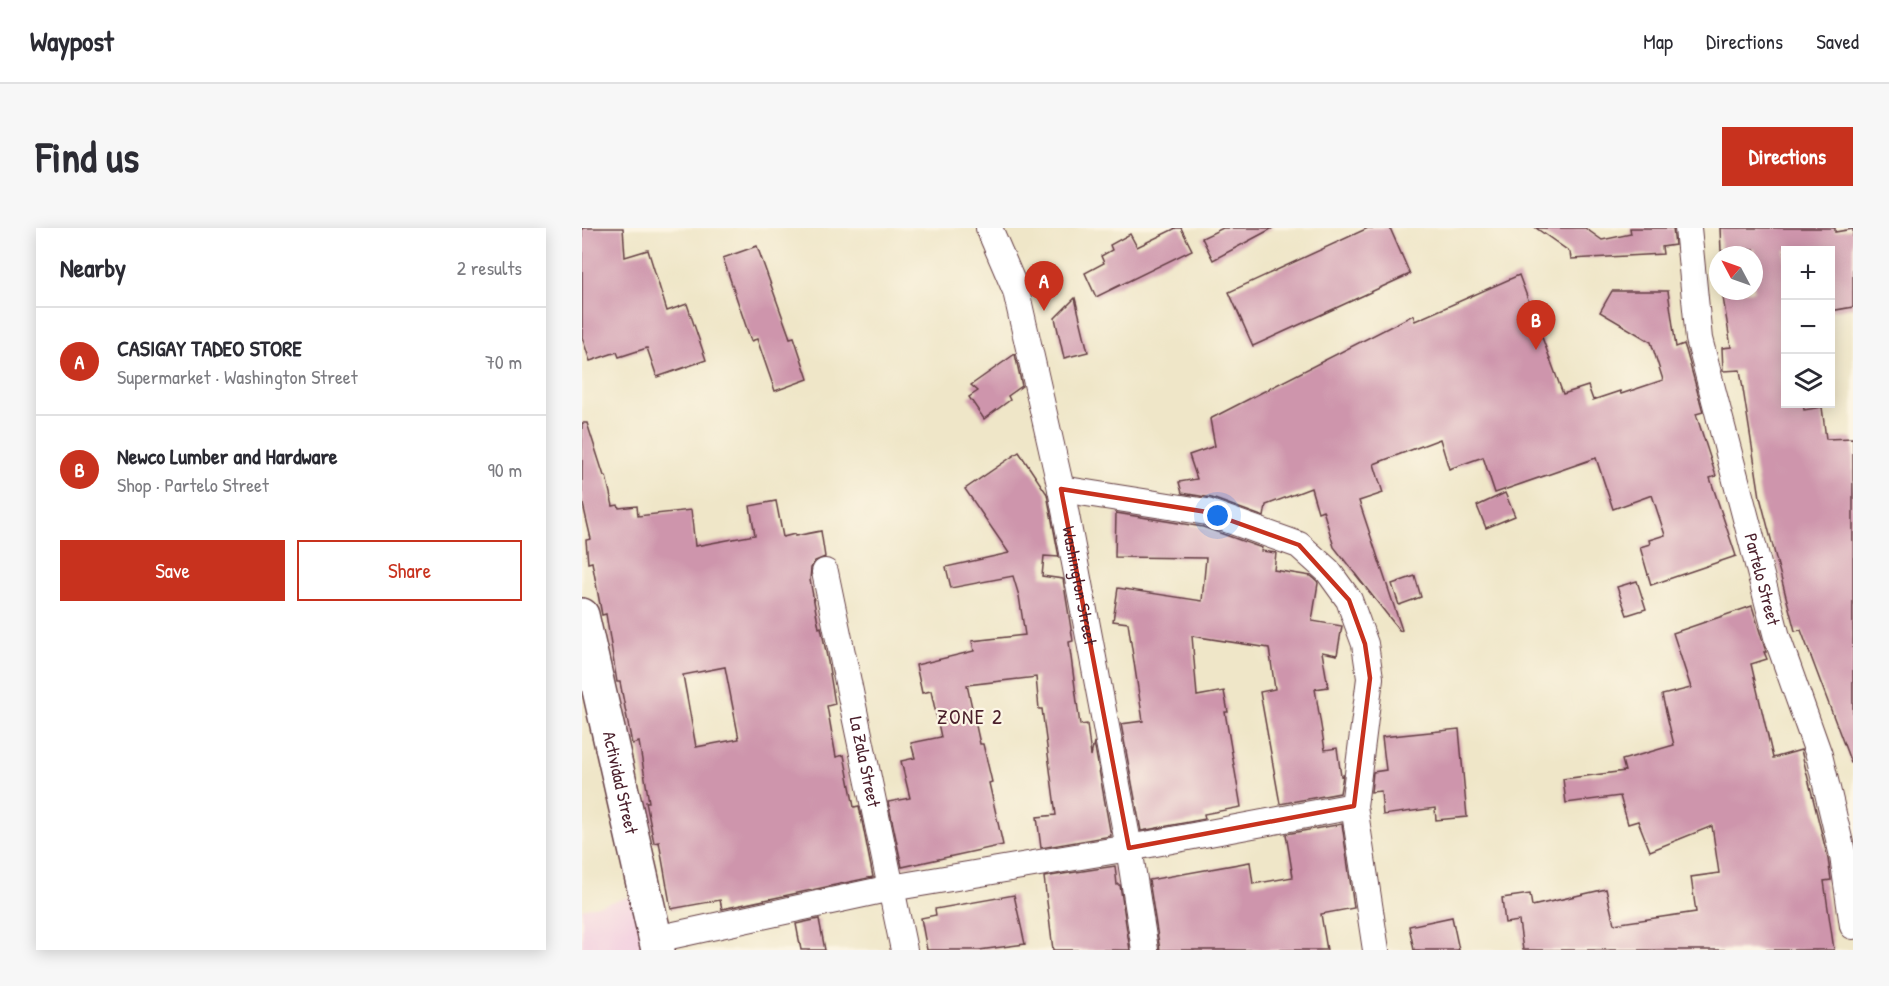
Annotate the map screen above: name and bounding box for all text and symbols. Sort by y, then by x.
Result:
text: Waypost [30,22,114,60]
text: Map [1643,27,1673,56]
text: Directions [1706,27,1783,56]
text: Saved [1816,27,1859,56]
button: Directions [1722,127,1853,186]
text: Find us [36,128,139,185]
north arrow [1709,246,1763,300]
map controls [1781,246,1835,408]
button: + [1781,246,1835,300]
text: Nearby [60,250,126,285]
text: 2 results [457,254,522,281]
pin: A [1024,262,1064,311]
pin: B [1516,300,1556,350]
button: − [1781,300,1835,354]
text: CASIGAY TADEO STORE [117,333,302,363]
text: A [75,348,84,375]
text: 70 m [485,348,522,375]
button: layers [1781,354,1835,408]
text: Supermarket · Washington Street [117,363,358,390]
text: Newco Lumber and Hardware [117,441,338,471]
text: B [74,456,85,483]
text: 90 m [488,456,522,483]
text: Shop · Partelo Street [117,471,269,498]
your location [1203,501,1232,530]
street label: Washington Street [1056,524,1103,648]
street label: Partelo Street [1738,531,1787,629]
button: Save [60,540,285,601]
button: Share [297,540,522,601]
district label: ZONE 2 [937,702,1003,731]
street label: La Zala Street [844,714,887,810]
street label: Actividad Street [597,729,644,837]

